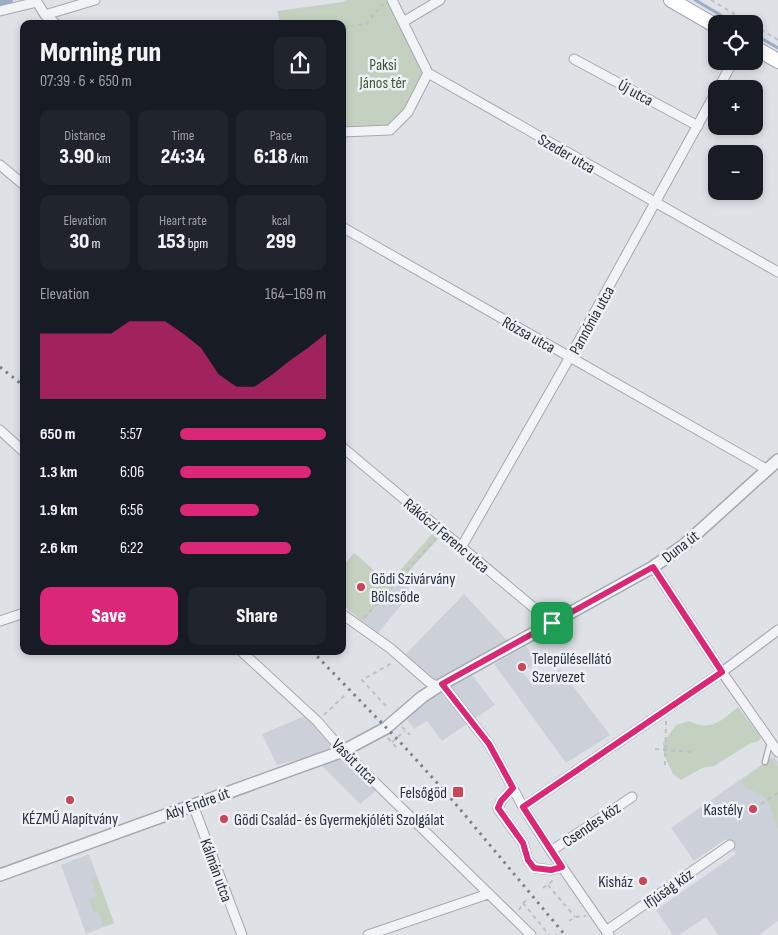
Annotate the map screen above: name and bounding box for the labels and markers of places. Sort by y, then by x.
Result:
place label: Gödi Szivárvány Bölcsőde [371,570,455,607]
marker: Gödi Szivárvány Bölcsőde [355,581,367,593]
pin [531,602,573,644]
place label: Településellátó Szervezet [532,650,612,687]
marker: Településellátó Szervezet [516,661,528,673]
place label: Felsőgöd [400,784,447,803]
marker: Felsőgöd [451,785,465,799]
marker: KÉZMŰ Alapítvány [64,794,76,806]
place label: Kastély [704,801,743,820]
marker: Kastély [747,803,759,815]
place label: KÉZMŰ Alapítvány [22,810,118,829]
place label: Gödi Család- és Gyermekjóléti Szolgálat [234,811,445,830]
marker: Gödi Család- és Gyermekjóléti Szolgálat [218,813,230,825]
place label: Kisház [598,873,633,892]
marker: Kisház [637,875,649,887]

